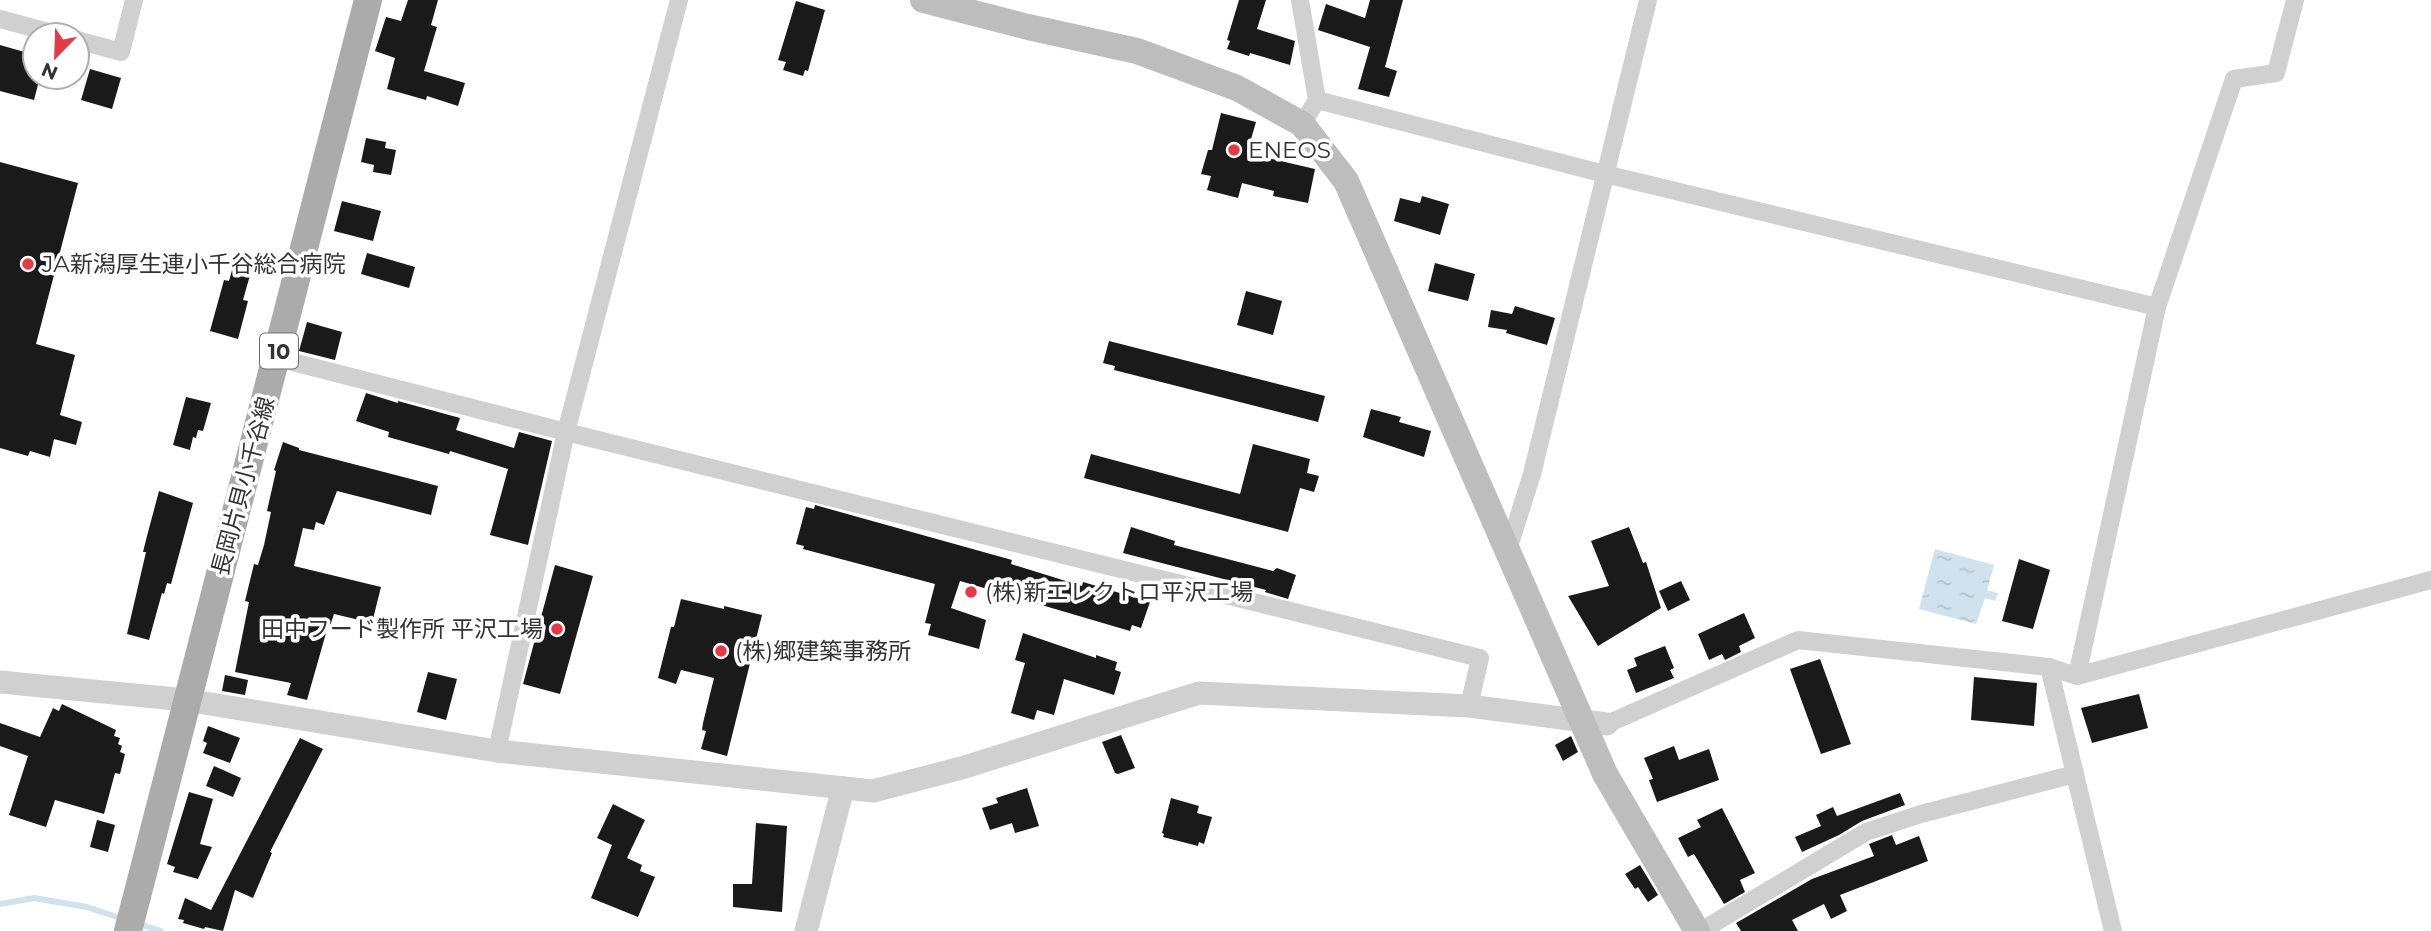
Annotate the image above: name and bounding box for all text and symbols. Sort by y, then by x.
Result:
north arrow [21,21,91,91]
text: N [38,58,61,85]
place label: ENEOS [1248,136,1331,164]
marker: ENEOS [1226,142,1242,158]
place label: JA新潟厚生連小千谷総合病院 [41,250,346,278]
marker: JA新潟厚生連小千谷総合病院 [20,256,36,272]
road number: 10 [260,334,298,368]
street label: 長岡片貝小千谷線 [206,394,280,578]
place label: (株)新エレクトロ平沢工場 [985,578,1253,606]
marker: (株)新エレクトロ平沢工場 [963,584,979,600]
place label: 田中フード製作所 平沢工場 [261,615,543,643]
marker: 田中フード製作所 平沢工場 [549,621,565,637]
place label: (株)郷建築事務所 [735,637,911,665]
marker: (株)郷建築事務所 [713,643,729,659]

